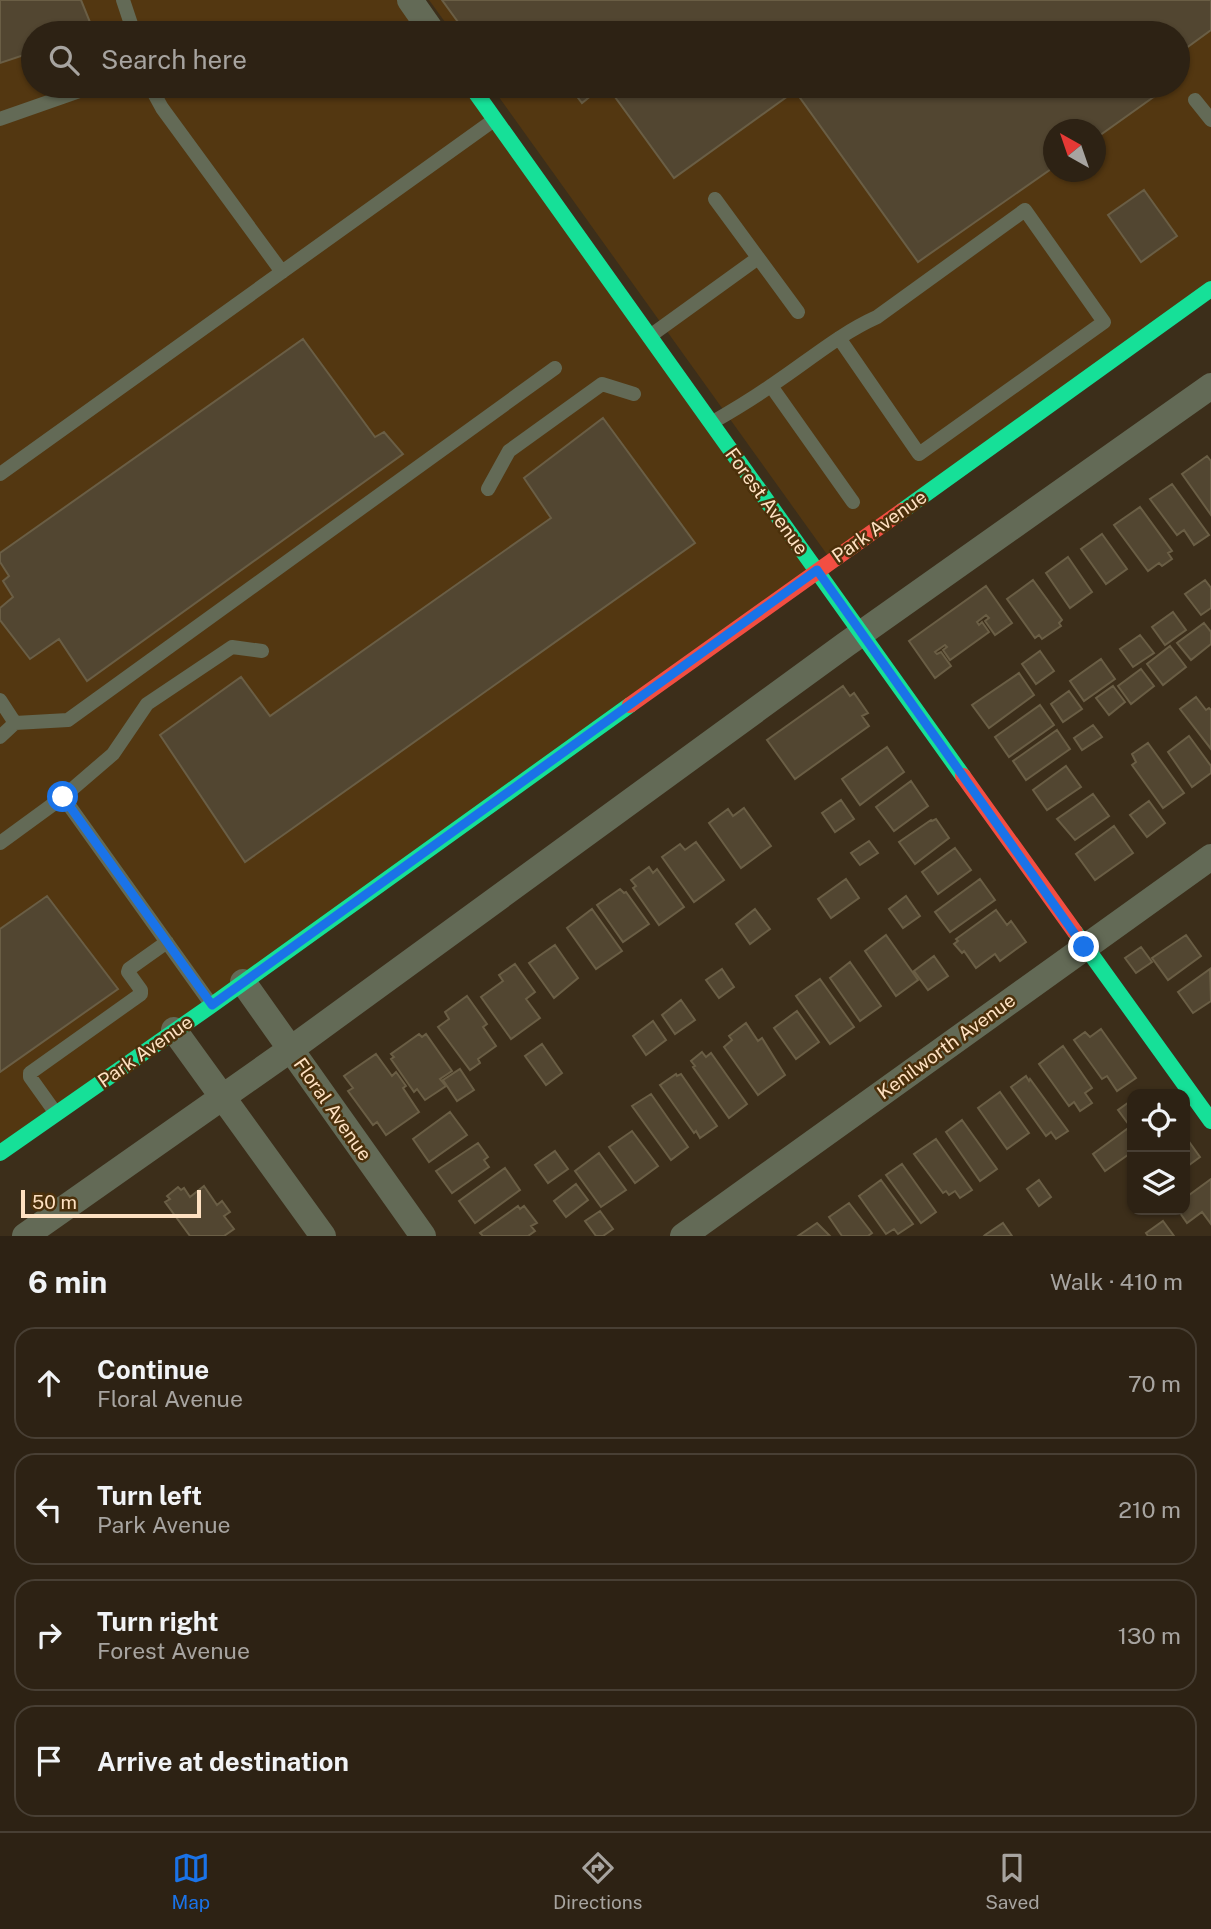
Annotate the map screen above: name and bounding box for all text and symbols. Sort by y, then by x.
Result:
search box [21,21,1190,98]
icon: search [45,41,83,79]
text: Search here [101,44,247,75]
north arrow [1043,119,1106,182]
street label: Forest Avenue [721,443,813,559]
street label: Park Avenue [827,485,931,567]
route start [47,781,78,812]
route end [1068,931,1099,962]
street label: Kenilworth Avenue [873,989,1019,1103]
street label: Park Avenue [93,1010,197,1092]
street label: Floral Avenue [289,1053,377,1165]
map controls [1127,1089,1190,1215]
button: locate [1127,1089,1190,1152]
button: layers [1127,1152,1190,1215]
scale bar [21,1187,201,1219]
text: 50 m [32,1191,77,1213]
text: 6 min [28,1264,107,1300]
text: Walk · 410 m [1050,1268,1183,1295]
text: Continue [97,1354,209,1385]
icon: ahead [30,1364,68,1402]
text: 70 m [1128,1370,1181,1397]
text: Floral Avenue [97,1385,243,1412]
text: Turn left [97,1480,202,1511]
icon: left [30,1490,68,1528]
text: 210 m [1118,1496,1181,1523]
text: Park Avenue [97,1511,231,1538]
text: Turn right [97,1606,219,1637]
icon: right [30,1616,68,1654]
text: 130 m [1118,1622,1181,1649]
text: Forest Avenue [97,1637,250,1664]
icon: arrive [30,1742,68,1780]
text: Arrive at destination [97,1746,349,1777]
tab: Map [171,1849,210,1913]
tab: Directions [553,1849,642,1913]
tab: Saved [985,1849,1040,1913]

